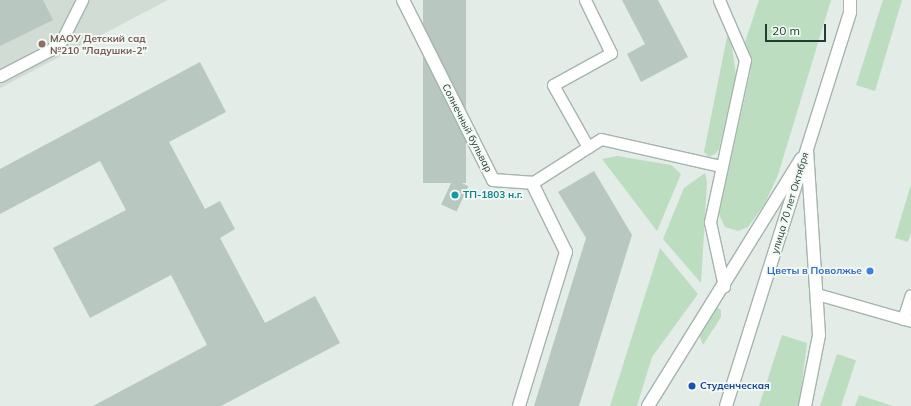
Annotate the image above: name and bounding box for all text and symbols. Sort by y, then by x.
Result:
scale bar [767,16,828,42]
text: 20 m [772,23,800,38]
place label: МАОУ Детский сад №210 "Ладушки-2" [50,32,147,56]
marker: МАОУ Детский сад №210 "Ладушки-2" [37,39,47,49]
street label: Солнечный бульвар [440,82,494,174]
street label: улица 70 лет Октября [769,151,811,255]
place label: ТП-1803 н.г. [463,189,522,201]
marker: ТП-1803 н.г. [450,190,460,200]
place label: Цветы в Поволжье [767,265,862,277]
marker: Цветы в Поволжье [865,266,875,276]
place label: Студенческая [700,380,770,392]
marker: Студенческая [687,381,697,391]

